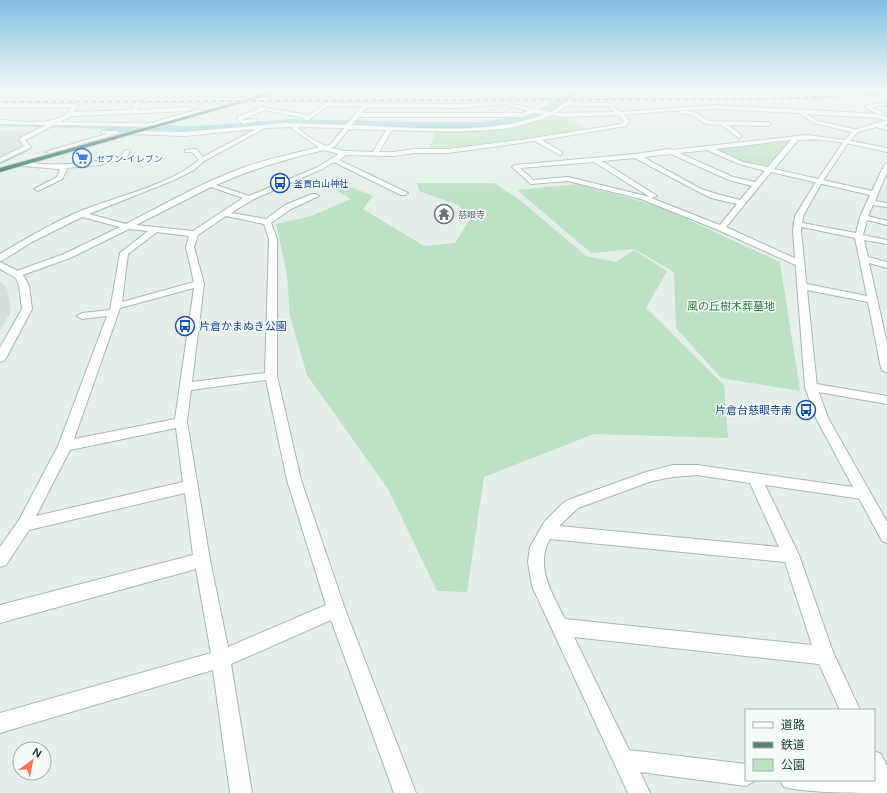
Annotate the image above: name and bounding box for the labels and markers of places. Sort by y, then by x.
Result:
supermarket icon: セブン-イレブン [71,147,93,169]
place label: セブン-イレブン [96,153,163,164]
bus stop icon: 釜貫白山神社 [269,172,291,194]
place label: 釜貫白山神社 [294,178,348,189]
temple icon: 慈眼寺 [433,203,455,225]
place label: 慈眼寺 [458,209,485,220]
bus stop icon: 片倉かまぬき公園 [174,315,196,337]
place label: 片倉かまぬき公園 [199,320,287,333]
bus stop icon: 片倉台慈眼寺南 [795,399,817,421]
place label: 片倉台慈眼寺南 [715,404,792,417]

